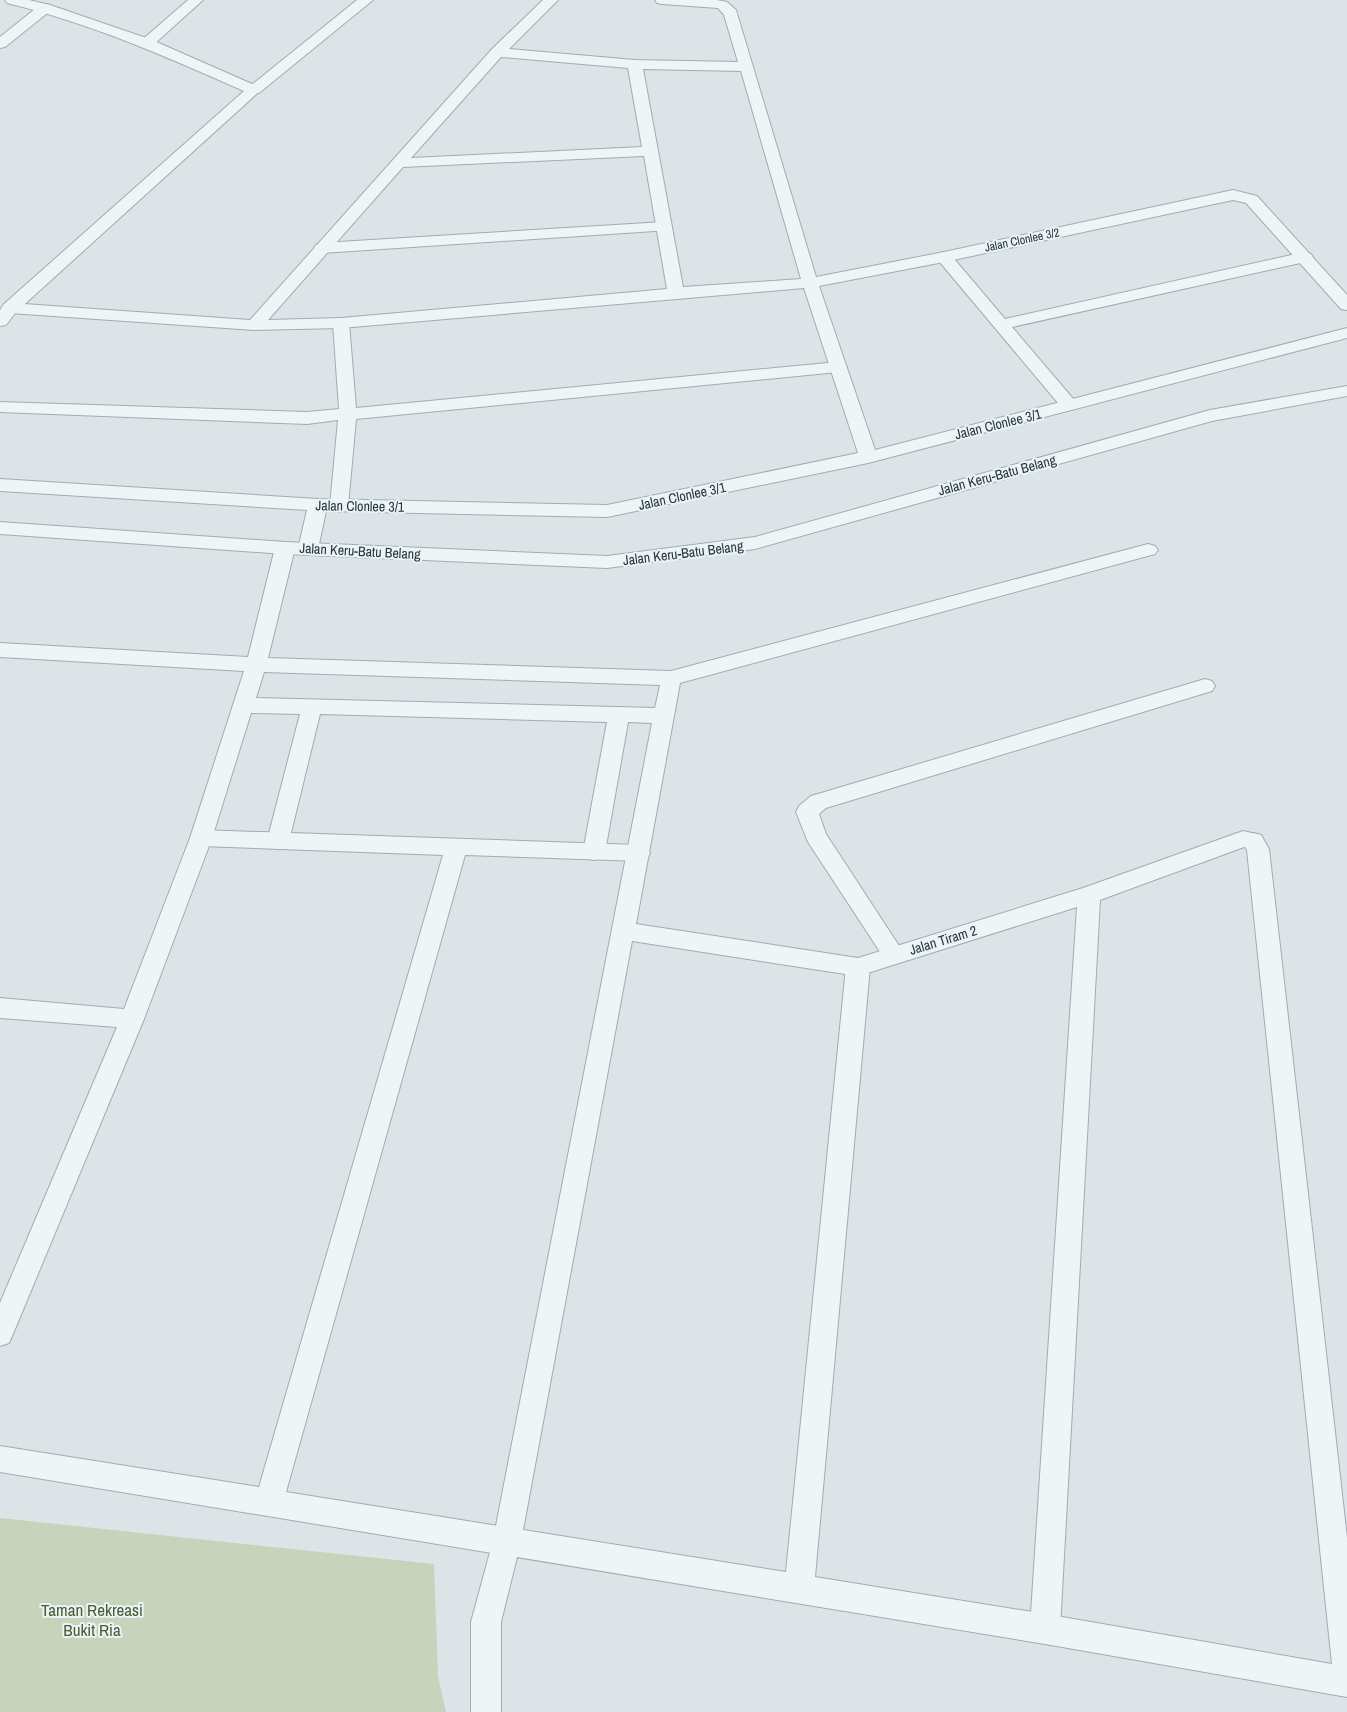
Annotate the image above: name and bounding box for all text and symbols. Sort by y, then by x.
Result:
street label: Jalan Clonlee 3/2 [983,224,1061,256]
street label: Jalan Clonlee 3/1 [953,404,1044,443]
street label: Jalan Keru-Batu Belang [936,450,1058,499]
street label: Jalan Clonlee 3/1 [637,478,728,514]
street label: Jalan Clonlee 3/1 [315,496,405,516]
street label: Jalan Keru-Batu Belang [622,537,745,569]
street label: Jalan Keru-Batu Belang [299,539,422,563]
street label: Jalan Tiram 2 [907,921,979,959]
park label: Taman Rekreasi Bukit Ria [41,1598,143,1641]

